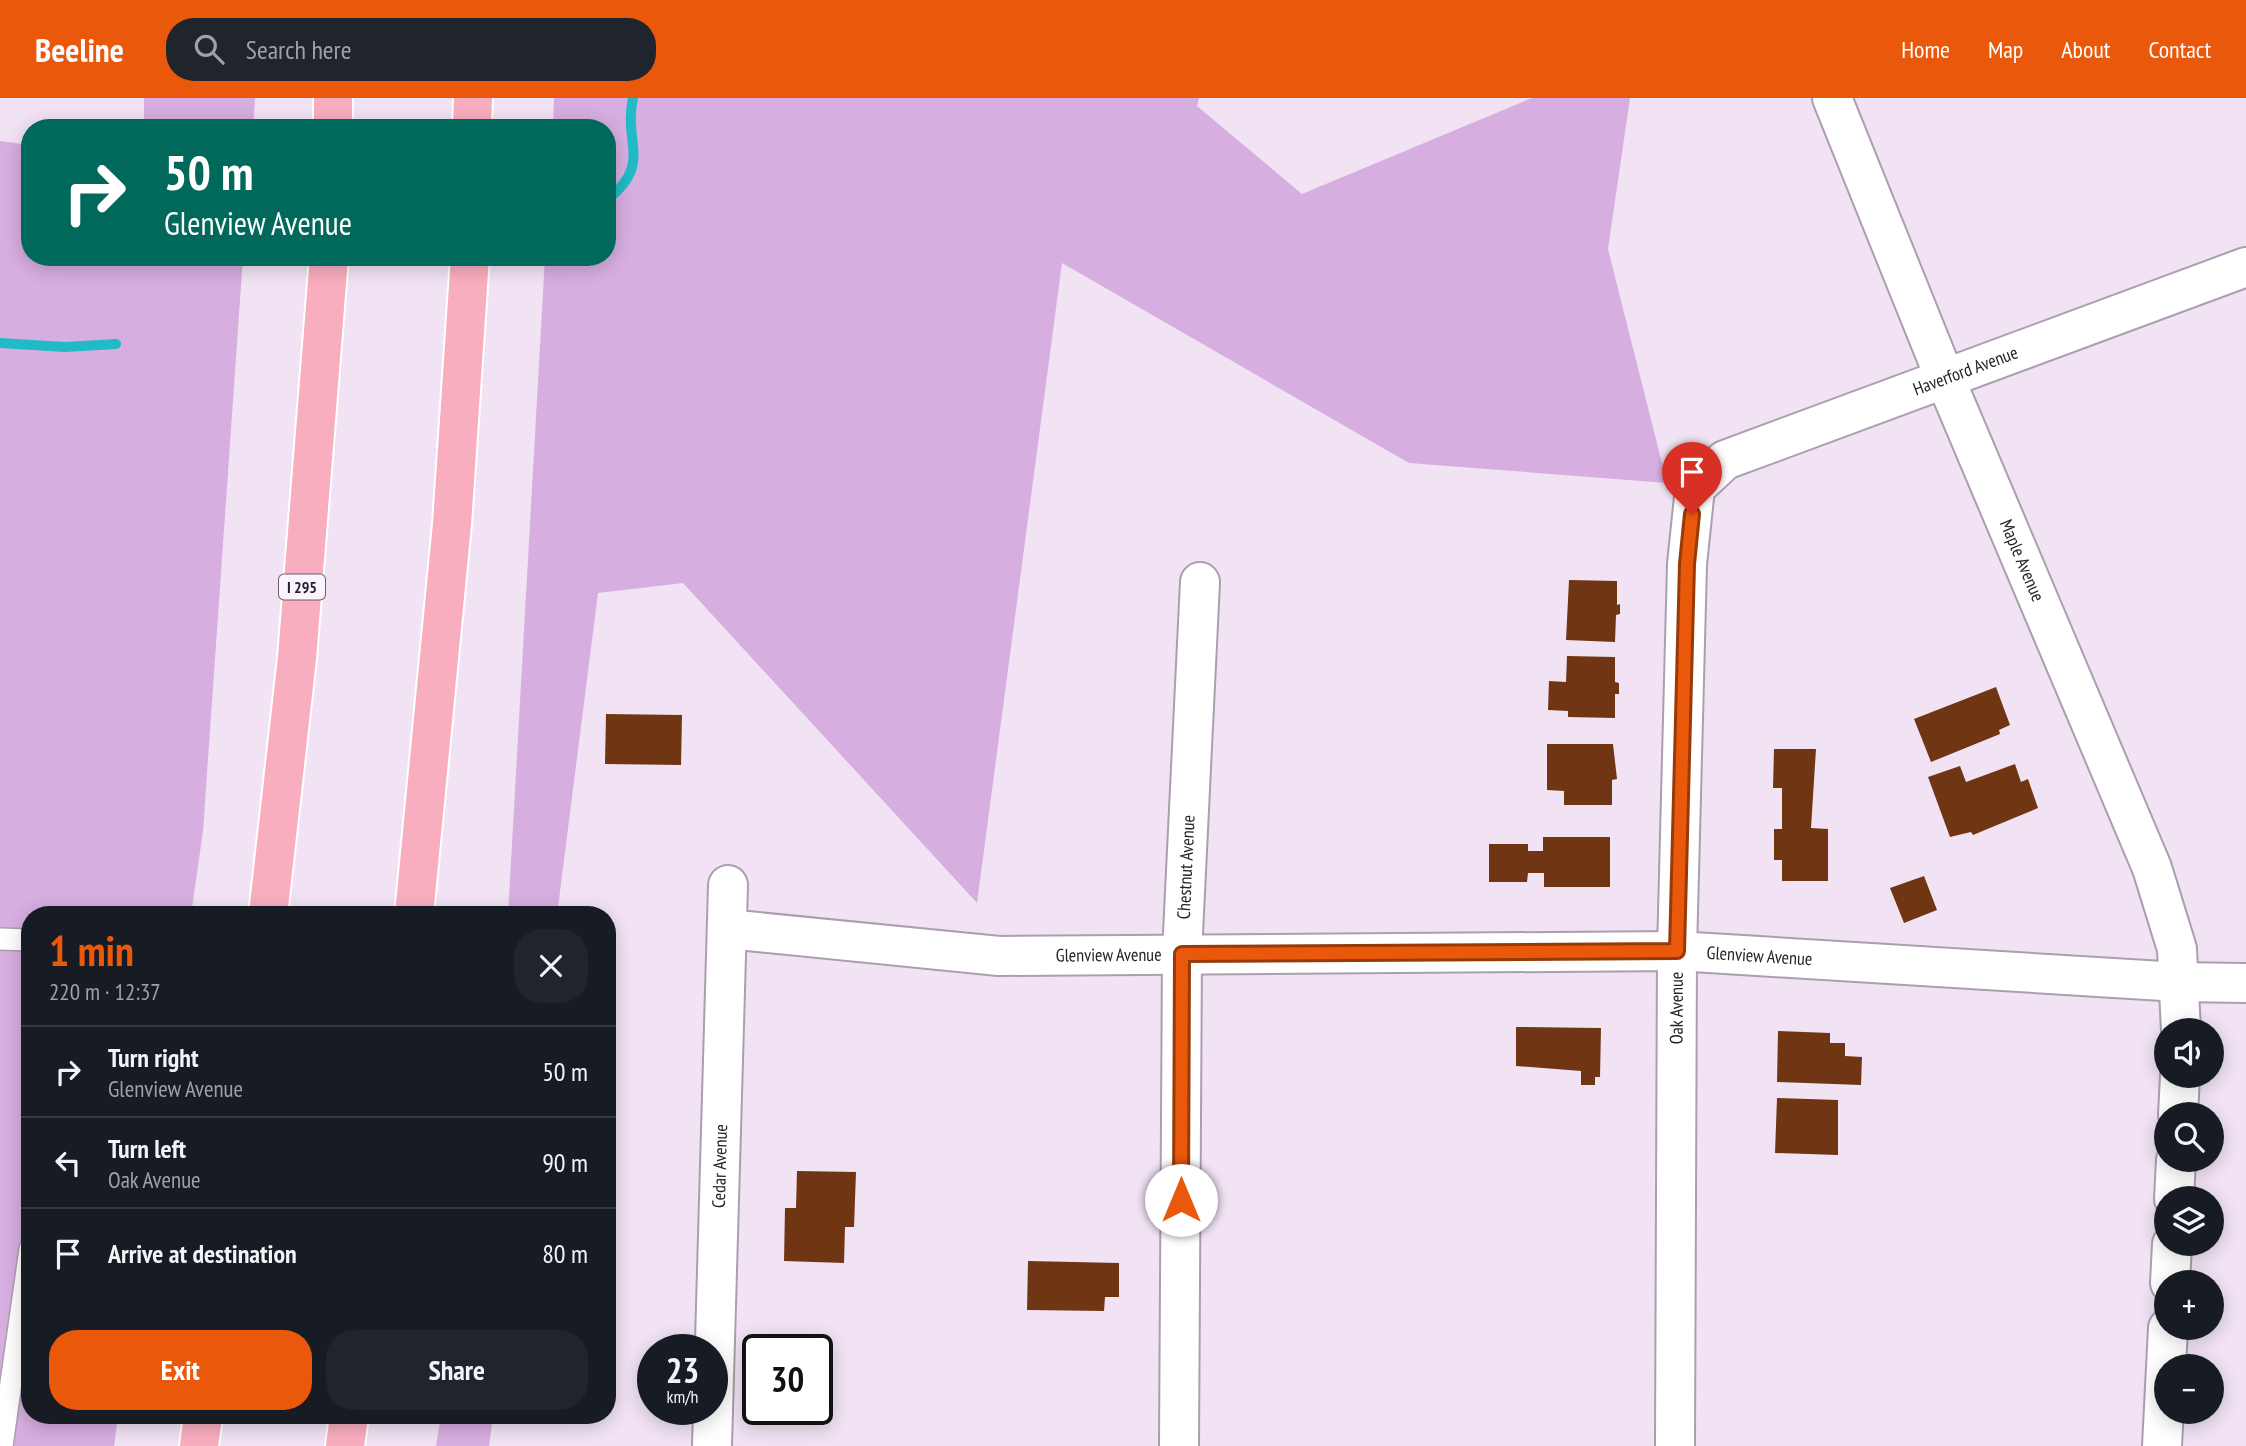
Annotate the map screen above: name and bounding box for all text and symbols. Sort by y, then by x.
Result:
search box [166,18,656,81]
text: Beeline [35,28,124,71]
icon: search [190,30,228,68]
text: Search here [246,33,351,66]
text: Home [1901,34,1950,65]
text: Map [1988,34,2023,65]
text: About [2061,34,2110,65]
text: Contact [2148,34,2211,65]
text: 50 m [164,140,253,204]
icon: right [49,147,140,238]
text: Glenview Avenue [164,202,352,244]
street label: Haverford Avenue [1910,341,2021,400]
pin [1662,442,1722,514]
icon: arrive [1673,453,1711,491]
street label: Maple Avenue [1995,516,2050,605]
road number: I 295 [279,574,325,600]
street label: Chestnut Avenue [1172,814,1200,920]
text: 1 min [49,923,134,978]
button: close [514,929,588,1003]
street label: Glenview Avenue [1706,941,1813,970]
street label: Glenview Avenue [1056,943,1162,967]
street label: Oak Avenue [1665,972,1688,1044]
text: 220 m · 12:37 [49,977,161,1006]
map controls [2154,1018,2224,1424]
button: sound [2154,1018,2224,1088]
text: Turn right [108,1041,199,1074]
icon: right [49,1053,87,1091]
text: 50 m [542,1055,588,1088]
text: Glenview Avenue [108,1074,243,1103]
button: search [2154,1102,2224,1172]
street label: Cedar Avenue [707,1124,732,1208]
text: Turn left [108,1132,186,1165]
icon: left [49,1144,87,1182]
text: 90 m [542,1146,588,1179]
position arrow [1144,1163,1218,1237]
text: Oak Avenue [108,1165,201,1194]
button: layers [2154,1186,2224,1256]
icon: arrive [49,1235,87,1273]
text: Arrive at destination [108,1237,297,1270]
text: 80 m [542,1237,588,1270]
button: + [2154,1270,2224,1340]
button: Exit [49,1330,312,1410]
button: Share [326,1330,588,1410]
speed limit sign: 30 [742,1334,833,1425]
text: 23 [666,1347,699,1393]
button: − [2154,1354,2224,1424]
text: km/h [667,1385,698,1408]

